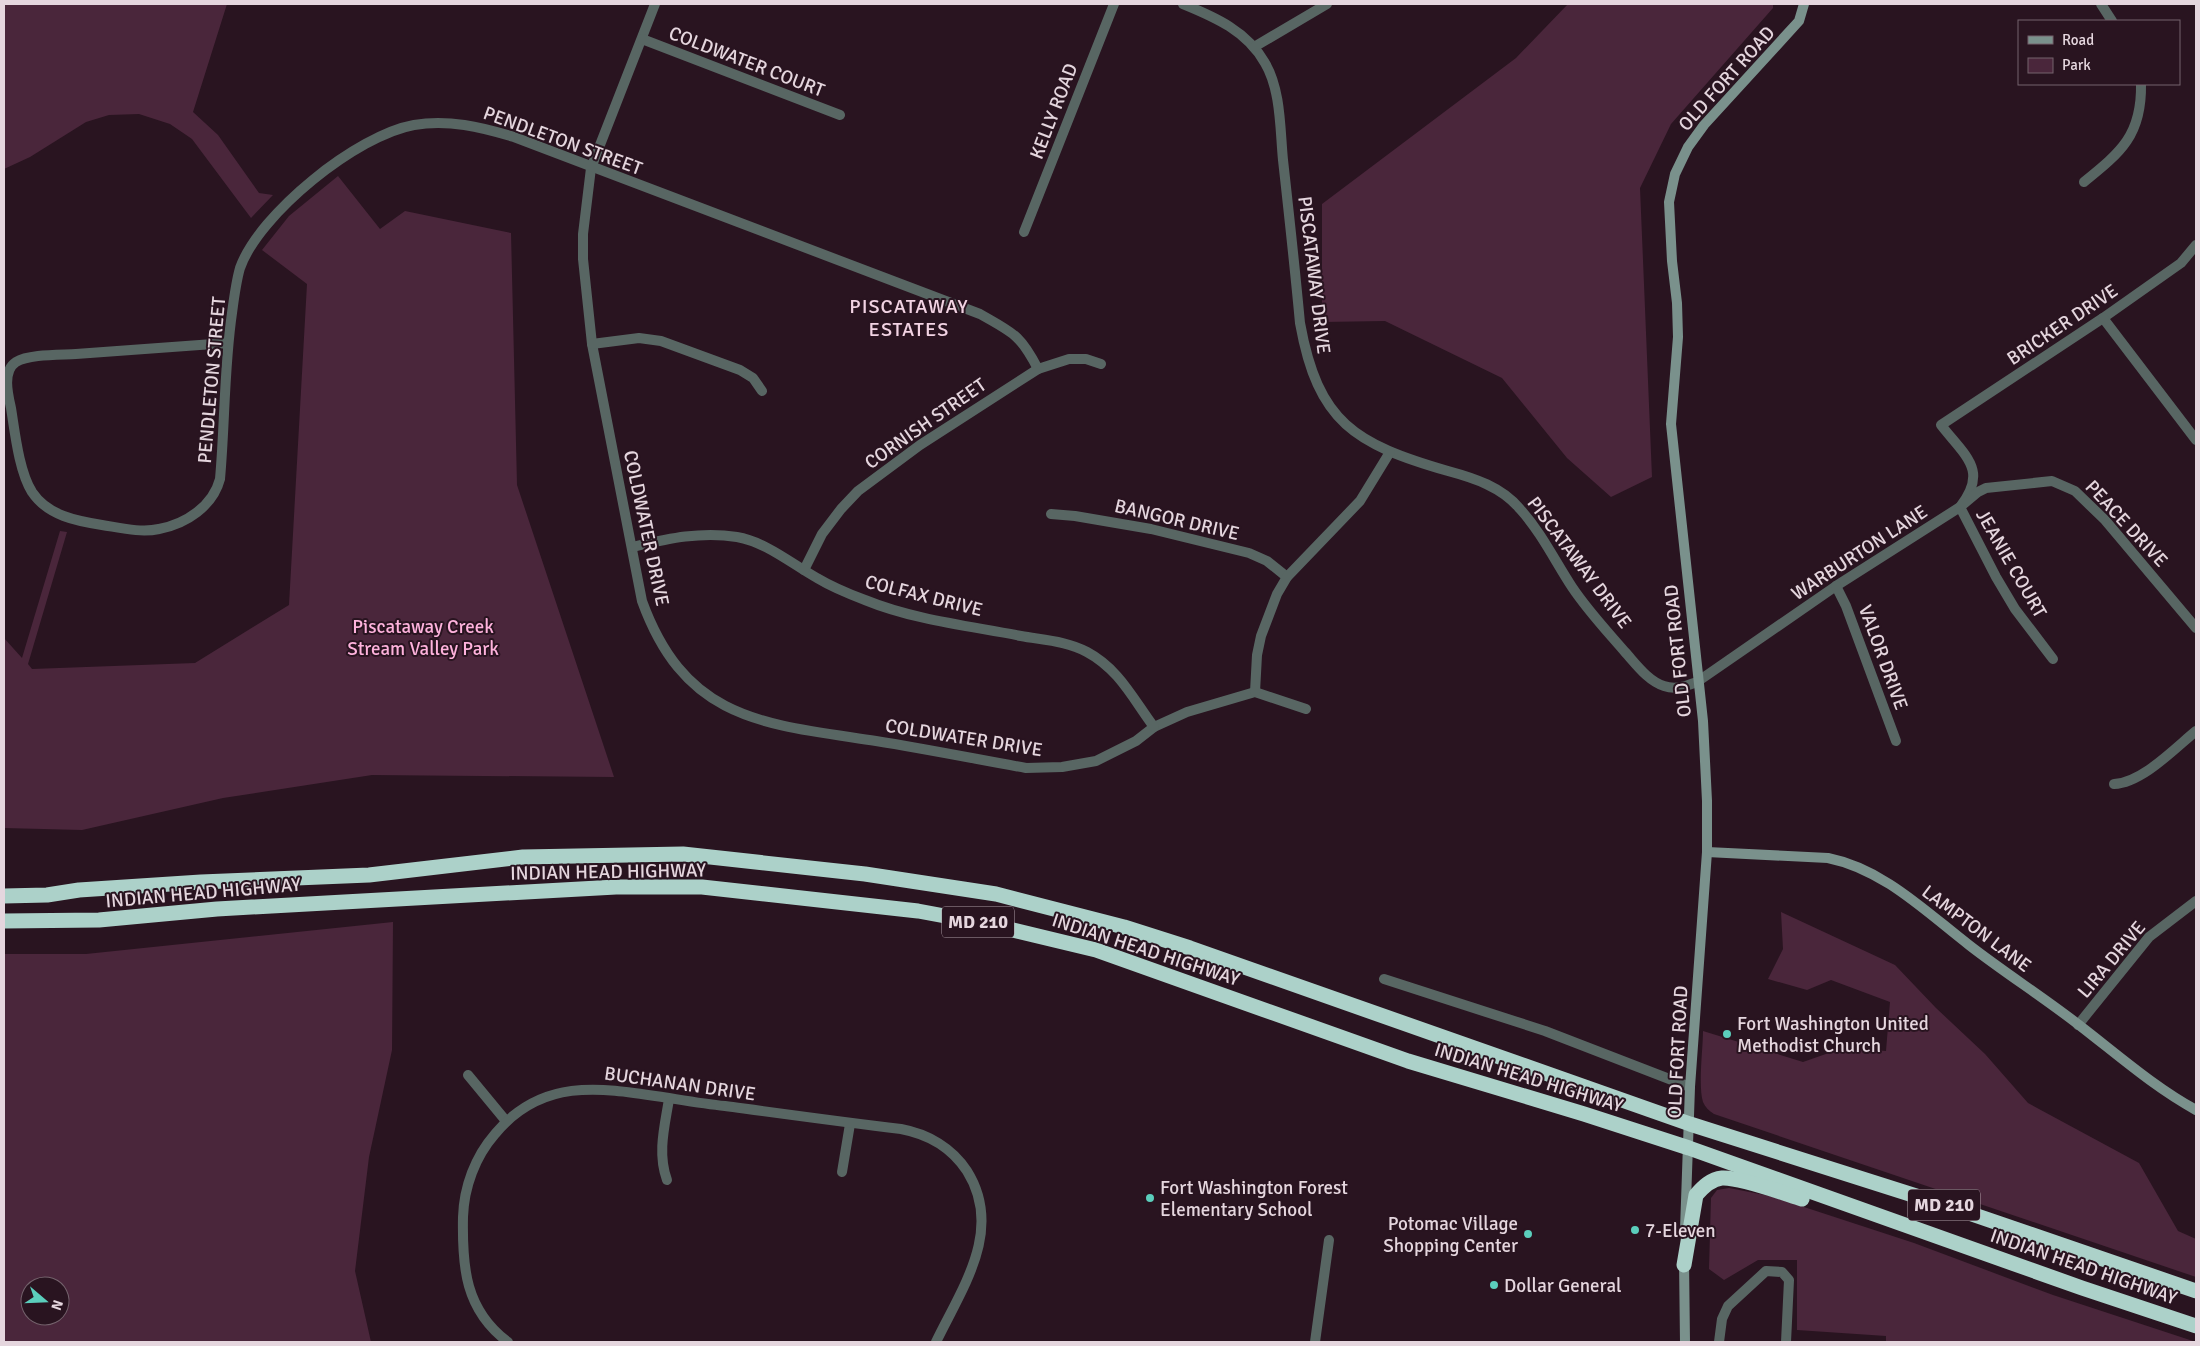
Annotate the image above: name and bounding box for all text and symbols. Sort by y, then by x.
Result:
legend [2018,20,2180,85]
street label: COLDWATER COURT [665,21,828,103]
street label: OLD FORT ROAD [1673,21,1780,136]
text: Road [2062,31,2094,49]
text: Park [2062,56,2091,74]
street label: KELLY ROAD [1025,60,1083,163]
street label: PENDLETON STREET [480,101,646,181]
street label: PISCATAWAY DRIVE [1292,195,1336,356]
street label: BRICKER DRIVE [2003,279,2123,371]
district label: PISCATAWAY ESTATES [849,294,969,342]
street label: PENDLETON STREET [193,295,231,464]
street label: CORNISH STREET [860,373,992,475]
street label: COLDWATER DRIVE [618,448,674,608]
street label: PEACE DRIVE [2080,475,2173,572]
street label: PISCATAWAY DRIVE [1522,492,1637,633]
street label: BANGOR DRIVE [1112,494,1241,546]
street label: WARBURTON LANE [1787,500,1932,606]
street label: JEANIE COURT [1970,505,2052,623]
street label: COLFAX DRIVE [863,570,985,622]
street label: OLD FORT ROAD [1659,583,1697,718]
street label: VALOR DRIVE [1853,602,1913,713]
park label: Piscataway Creek Stream Valley Park [347,615,499,661]
street label: COLDWATER DRIVE [884,714,1044,762]
street label: INDIAN HEAD HIGHWAY [510,858,707,886]
street label: INDIAN HEAD HIGHWAY [104,872,302,913]
street label: LAMPTON LANE [1917,880,2036,978]
road number: MD 210 [942,906,1014,938]
street label: INDIAN HEAD HIGHWAY [1049,908,1243,992]
street label: LIRA DRIVE [2073,916,2151,1003]
street label: OLD FORT ROAD [1663,985,1693,1119]
place label: Fort Washington United Methodist Church [1737,1012,1929,1058]
marker: Fort Washington United Methodist Church [1721,1028,1733,1040]
street label: INDIAN HEAD HIGHWAY [1431,1038,1626,1118]
street label: BUCHANAN DRIVE [603,1061,757,1106]
place label: Fort Washington Forest Elementary School [1160,1176,1348,1222]
road number: MD 210 [1908,1190,1980,1220]
marker: Fort Washington Forest Elementary School [1144,1192,1156,1204]
place label: Potomac Village Shopping Center [1383,1212,1518,1258]
place label: 7-Eleven [1645,1219,1716,1243]
marker: 7-Eleven [1629,1224,1641,1236]
street label: INDIAN HEAD HIGHWAY [1987,1224,2181,1310]
marker: Potomac Village Shopping Center [1522,1228,1534,1240]
place label: Dollar General [1504,1274,1622,1298]
north arrow [20,1276,70,1326]
marker: Dollar General [1488,1279,1500,1291]
text: N [47,1298,66,1312]

